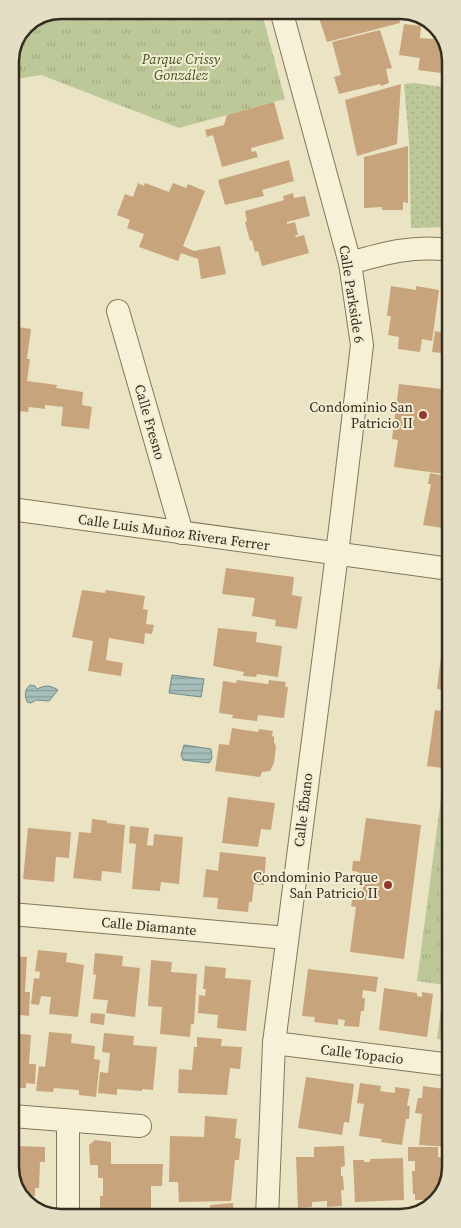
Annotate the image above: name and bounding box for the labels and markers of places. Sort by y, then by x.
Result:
place label: Condominio San Patricio II [309,397,414,433]
marker: Condominio San Patricio II [417,409,429,421]
place label: Condominio Parque San Patricio II [253,867,378,903]
marker: Condominio Parque San Patricio II [382,879,394,891]

